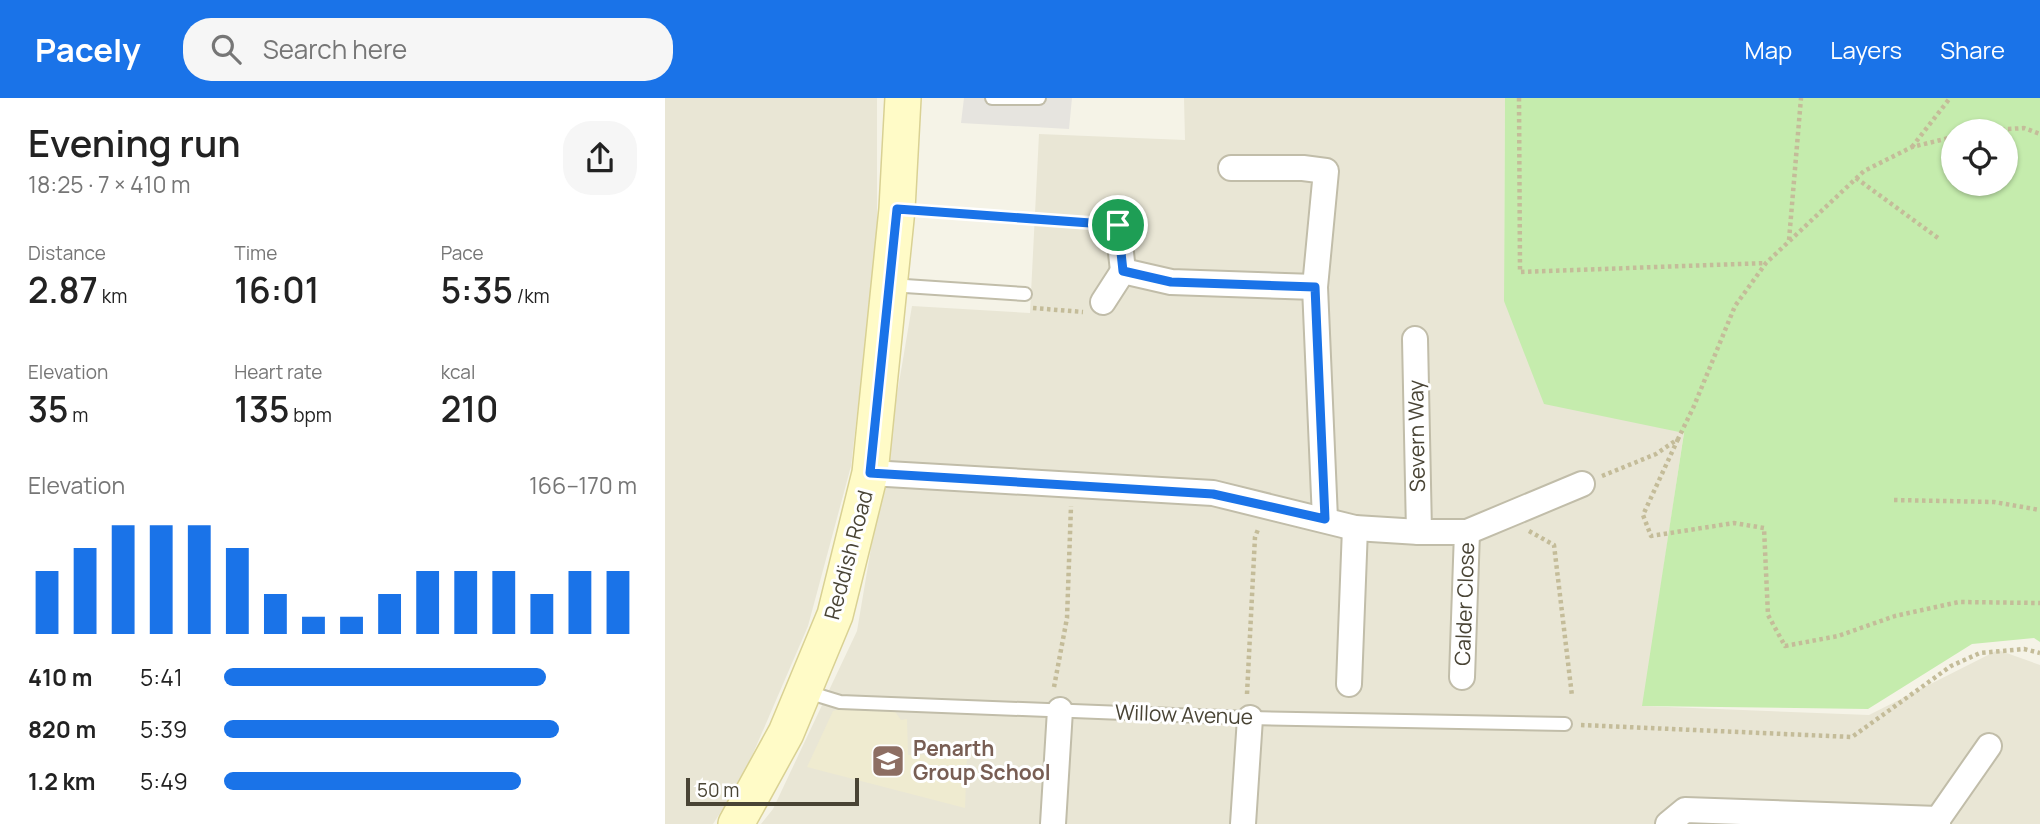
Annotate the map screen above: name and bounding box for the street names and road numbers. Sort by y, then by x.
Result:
street label: Severn Way [1401,380,1431,492]
street label: Reddish Road [817,487,879,622]
street label: Calder Close [1448,542,1480,666]
street label: Willow Avenue [1115,698,1254,730]

